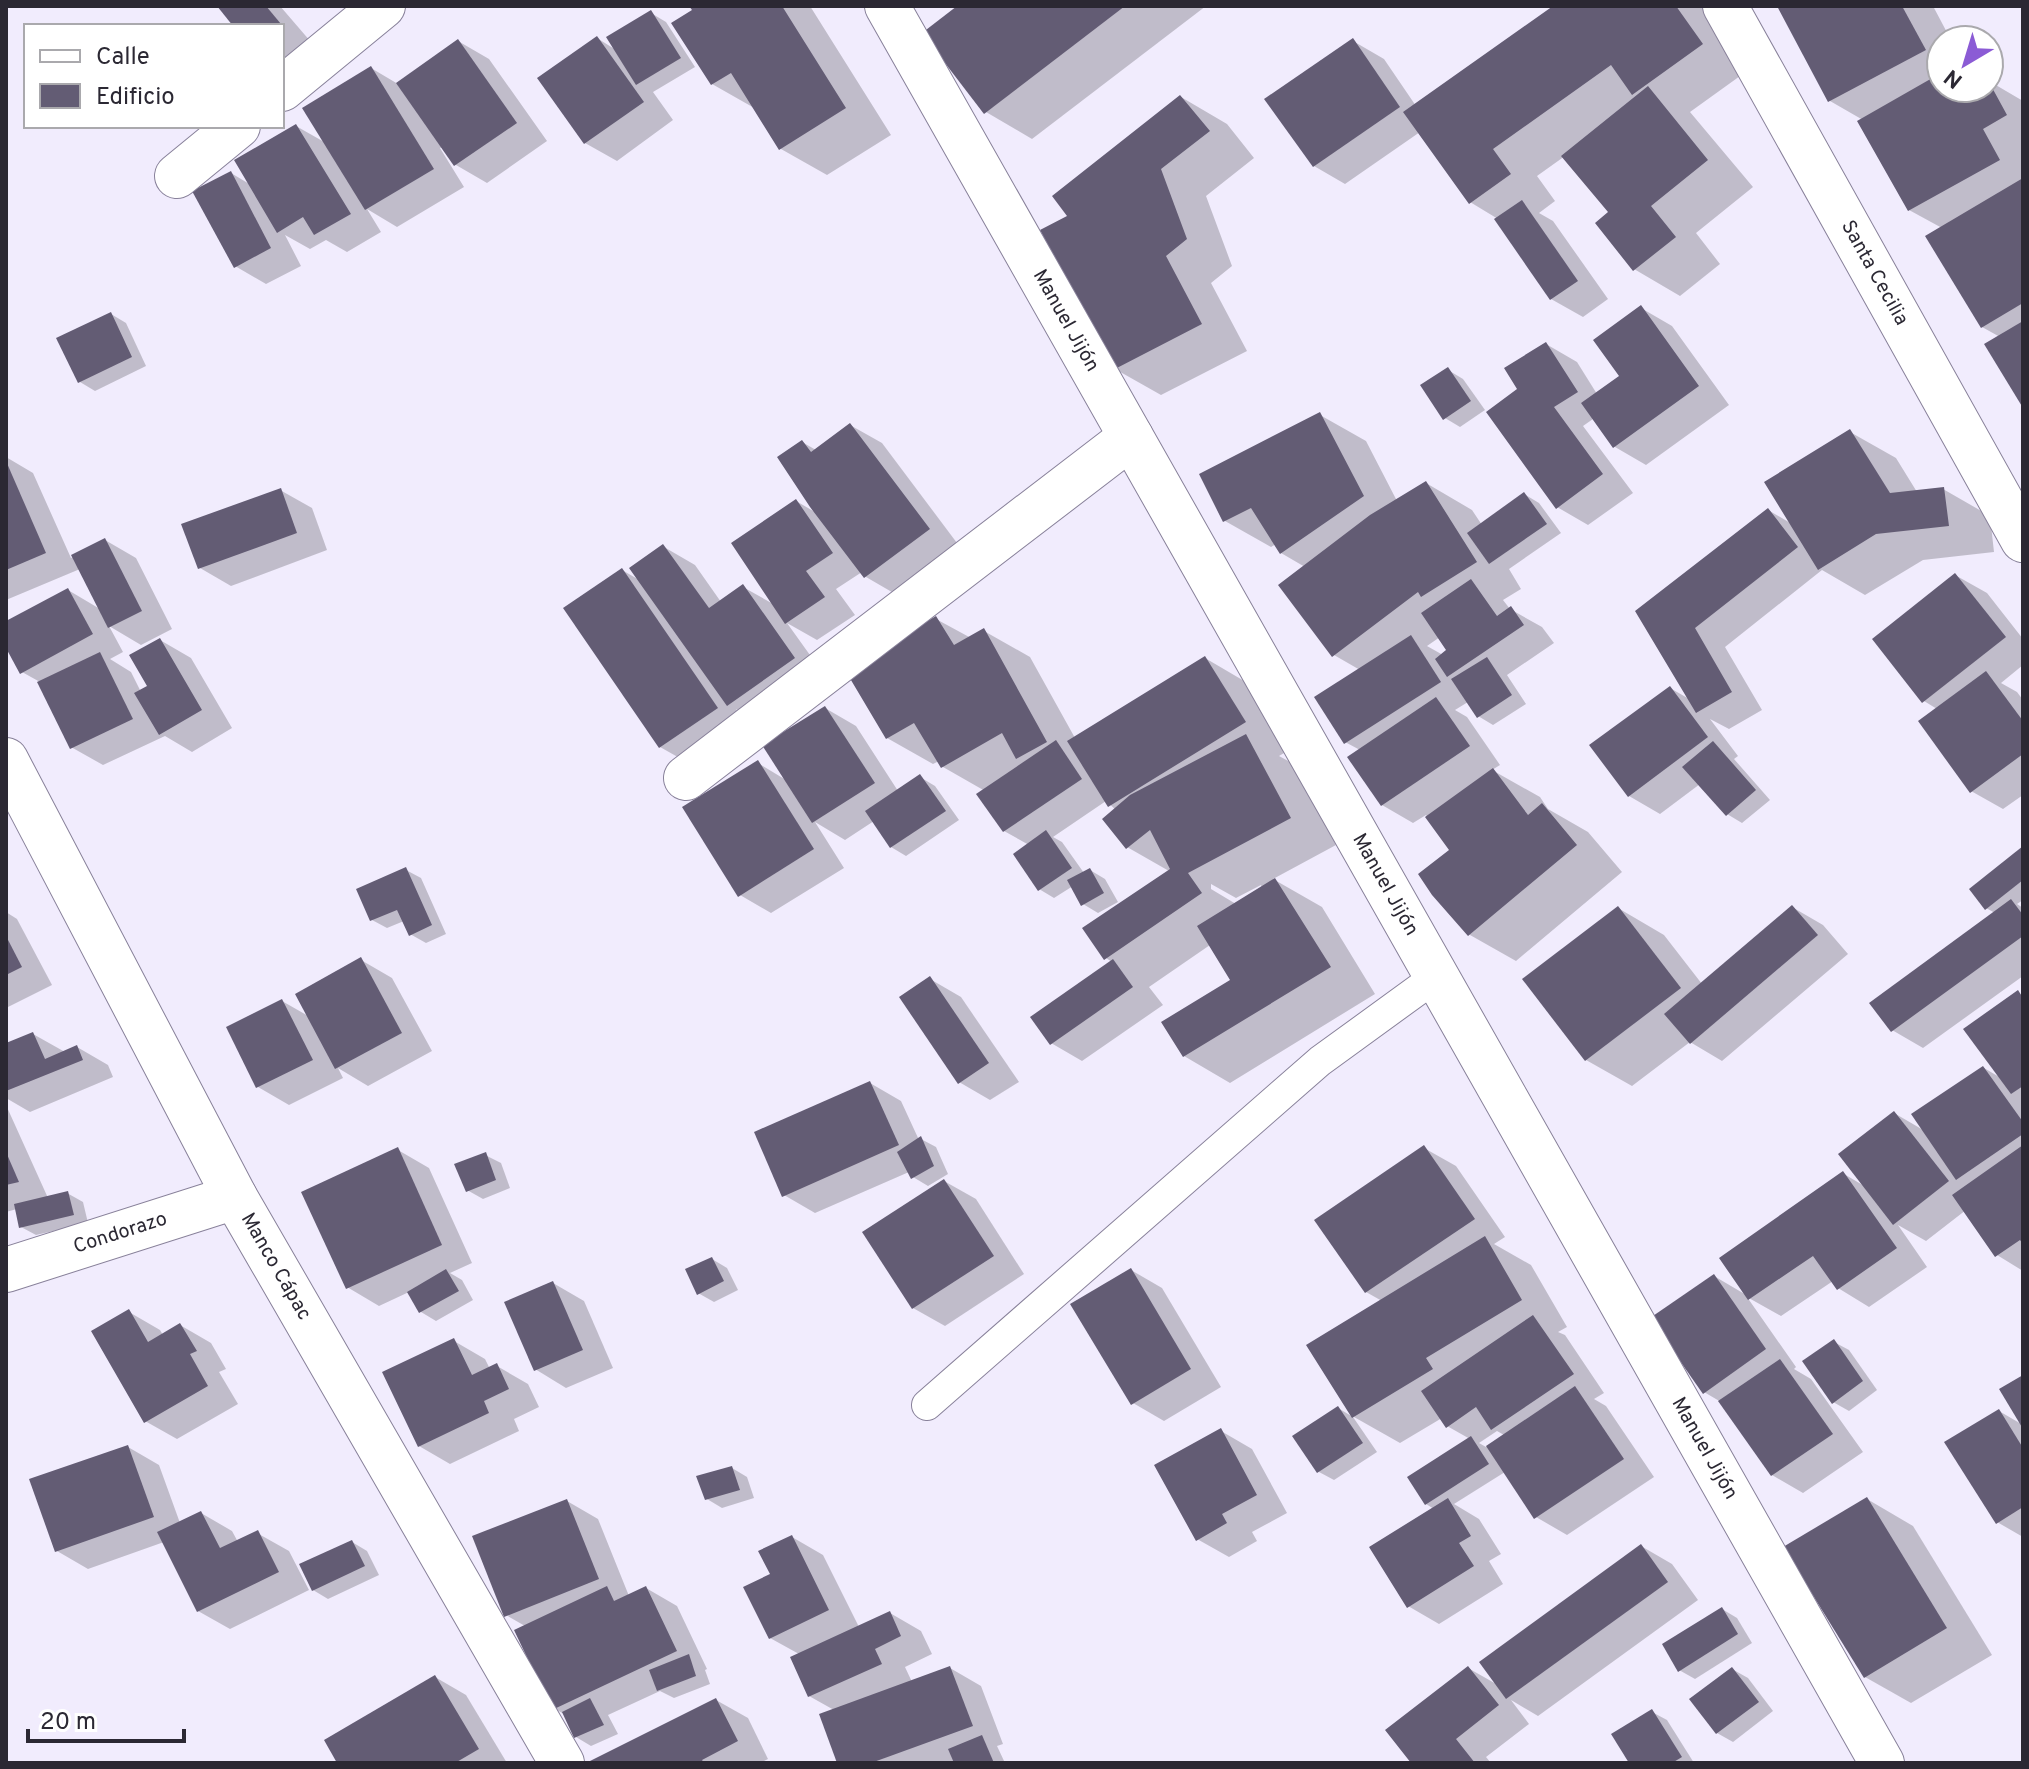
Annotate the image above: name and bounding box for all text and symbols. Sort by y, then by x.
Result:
legend [24,24,284,128]
north arrow [1925,24,2005,104]
text: Calle [96,43,150,73]
text: N [1940,62,1969,93]
text: Edificio [96,83,175,113]
street label: Santa Cecilia [1834,216,1914,330]
street label: Manuel Jijón [1026,265,1105,377]
street label: Manuel Jijón [1345,829,1424,941]
street label: Condorazo [70,1206,170,1261]
street label: Manco Cápac [234,1208,317,1325]
street label: Manuel Jijón [1665,1393,1743,1505]
scale bar [28,1693,184,1743]
text: 20 m [40,1708,96,1738]

